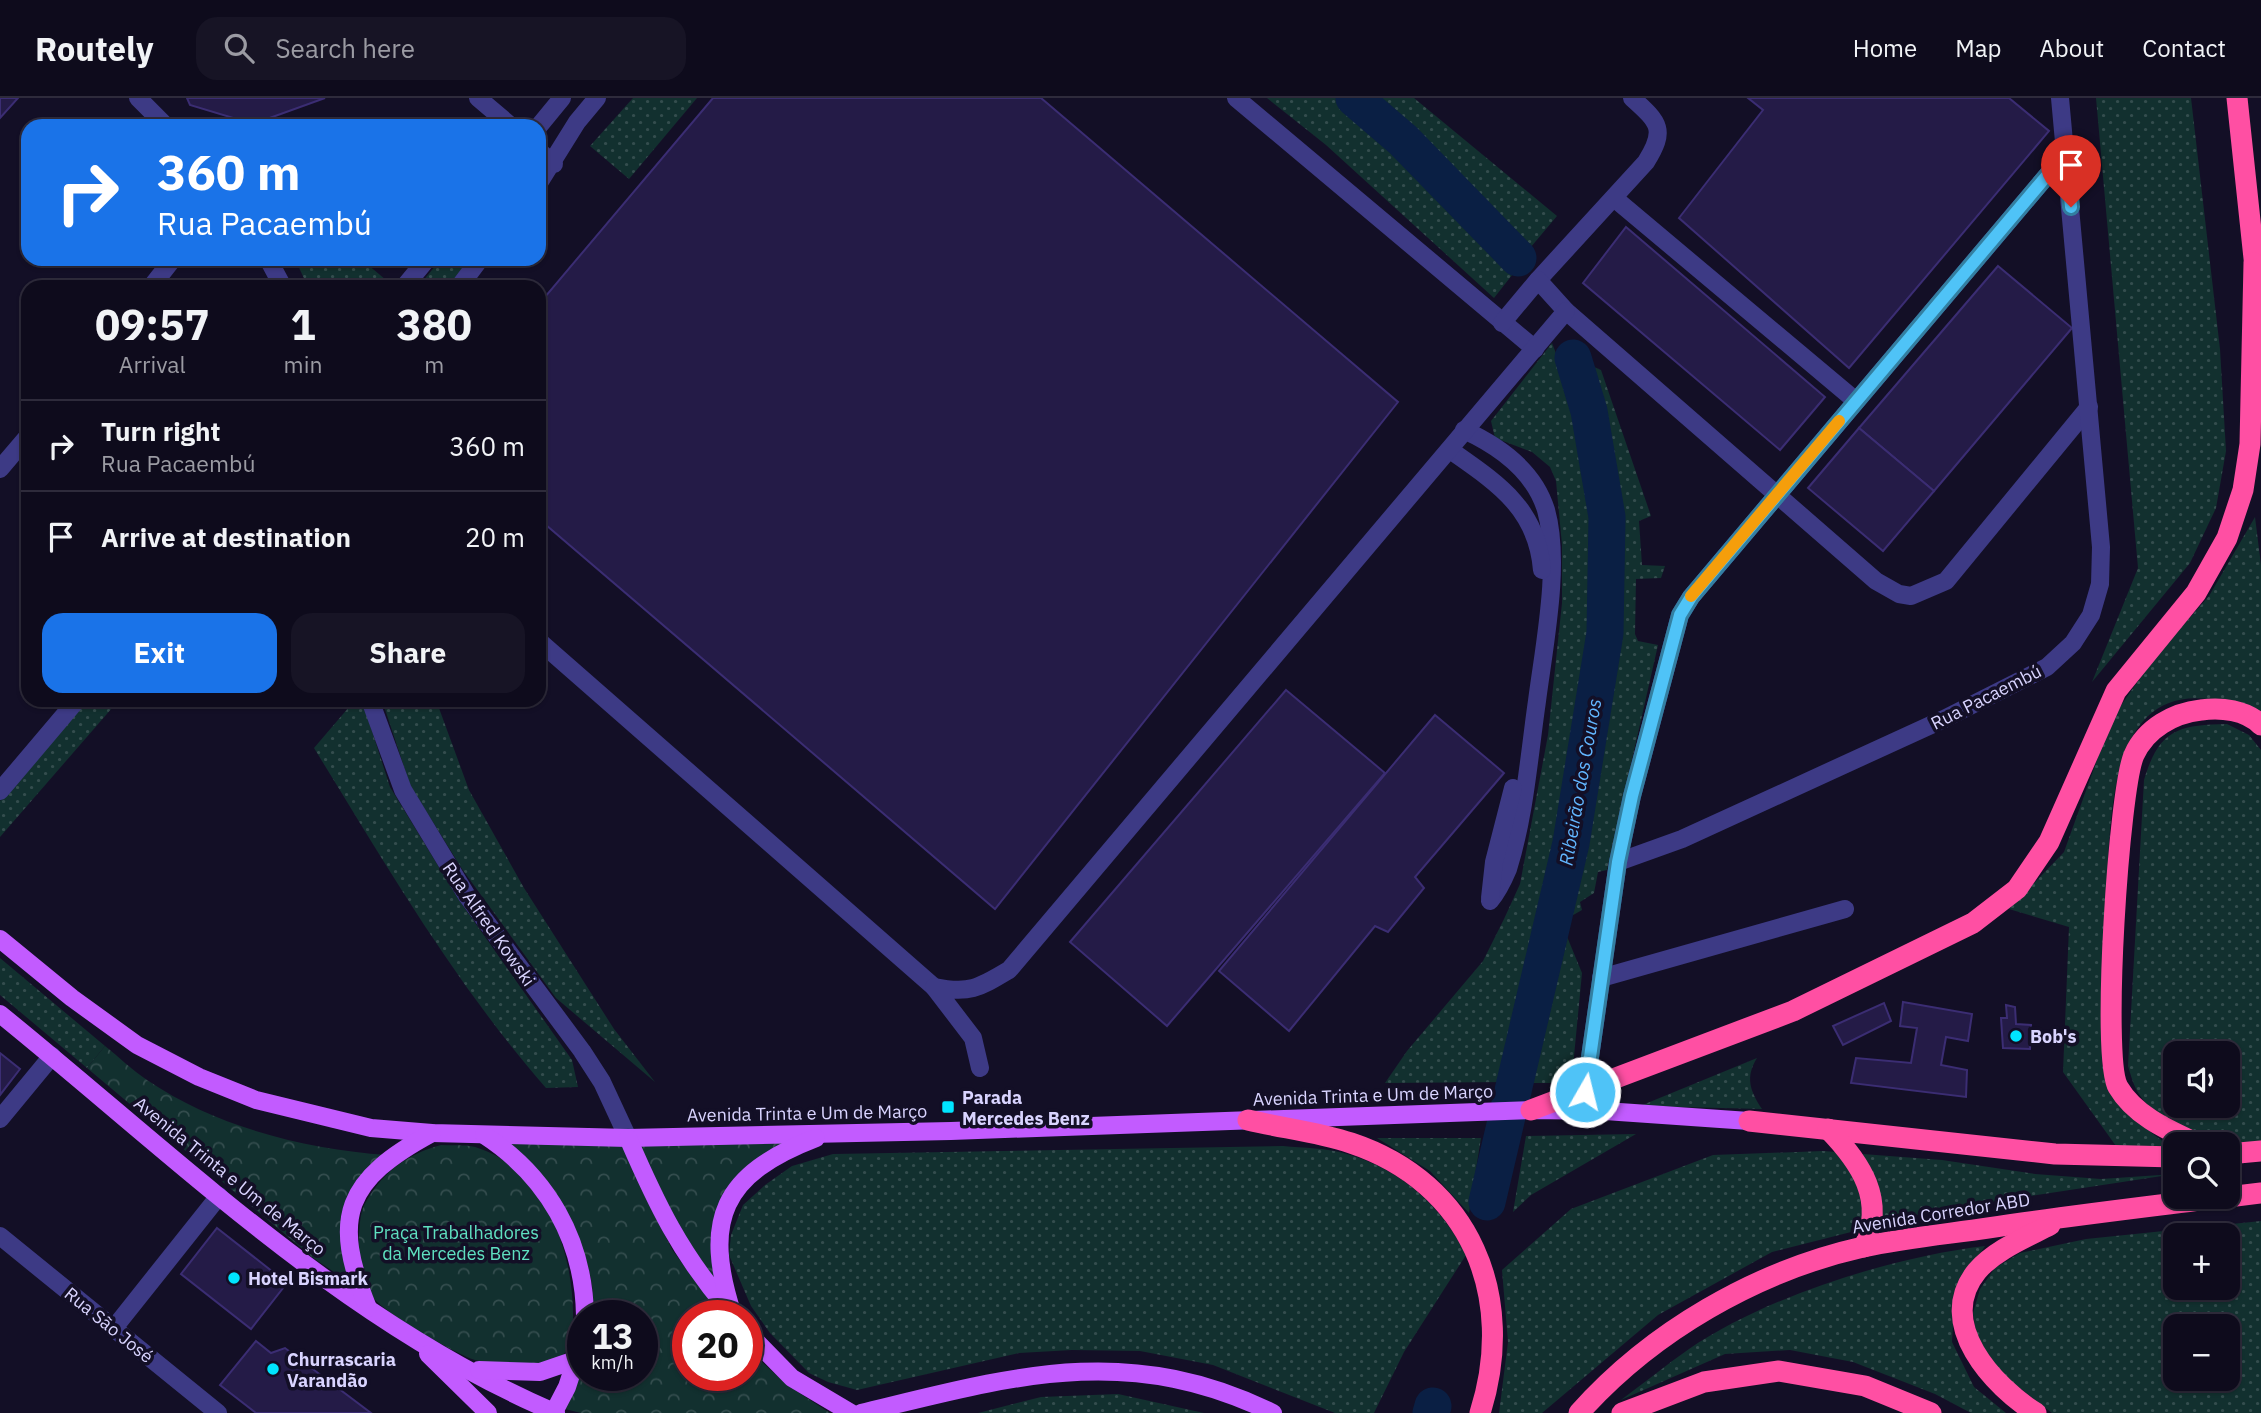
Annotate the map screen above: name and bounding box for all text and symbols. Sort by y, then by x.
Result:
search box [196,17,686,80]
text: Routely [35,27,154,70]
icon: search [220,29,258,67]
text: Search here [276,31,415,65]
text: Home [1853,32,1917,64]
text: Map [1955,32,2001,64]
text: About [2039,32,2104,64]
text: Contact [2142,32,2226,64]
pin [2041,135,2101,207]
text: 360 m [157,140,301,203]
icon: arrive [2052,146,2090,184]
icon: right [42,147,133,238]
text: Rua Pacaembú [157,202,372,244]
text: 09:57 [95,297,210,352]
text: 1 [290,297,316,352]
text: 380 [396,297,472,352]
text: Arrival [119,349,186,379]
text: min [284,349,322,379]
text: m [424,349,444,379]
text: Turn right [101,414,220,448]
icon: right [42,427,80,465]
text: 360 m [449,429,525,463]
text: Rua Pacaembú [101,448,255,478]
icon: arrive [42,518,80,556]
text: Arrive at destination [101,520,351,554]
text: 20 m [465,520,525,554]
button: Exit [42,613,277,693]
button: Share [291,613,525,693]
street label: Rua Pacaembú [1927,659,2045,735]
water label: Ribeirão dos Couros [1554,697,1606,867]
street label: Rua Alfred Kowski [438,857,540,991]
place label: Bob's [2030,1025,2077,1048]
marker: Bob's [2008,1028,2024,1044]
map controls [2163,1041,2240,1391]
button: sound [2163,1041,2240,1118]
position arrow [1548,1055,1622,1129]
street label: Avenida Trinta e Um de Março [1252,1079,1494,1111]
place label: Parada Mercedes Benz [962,1086,1090,1130]
street label: Avenida Trinta e Um de Março [129,1091,331,1261]
street label: Avenida Trinta e Um de Março [687,1099,927,1127]
marker: Parada Mercedes Benz [940,1099,956,1115]
button: search [2163,1132,2240,1209]
street label: Avenida Corredor ABD [1850,1188,2032,1238]
park label: Praça Trabalhadores da Mercedes Benz [373,1221,539,1265]
button: + [2163,1223,2240,1300]
place label: Hotel Bismark [248,1267,369,1290]
marker: Hotel Bismark [226,1270,242,1286]
street label: Rua São José [60,1282,158,1368]
speed limit sign: 20 [672,1300,763,1391]
text: 13 [591,1313,634,1359]
button: − [2163,1314,2240,1391]
place label: Churrascaria Varandão [287,1348,396,1392]
text: km/h [591,1351,634,1374]
marker: Churrascaria Varandão [265,1361,281,1377]

